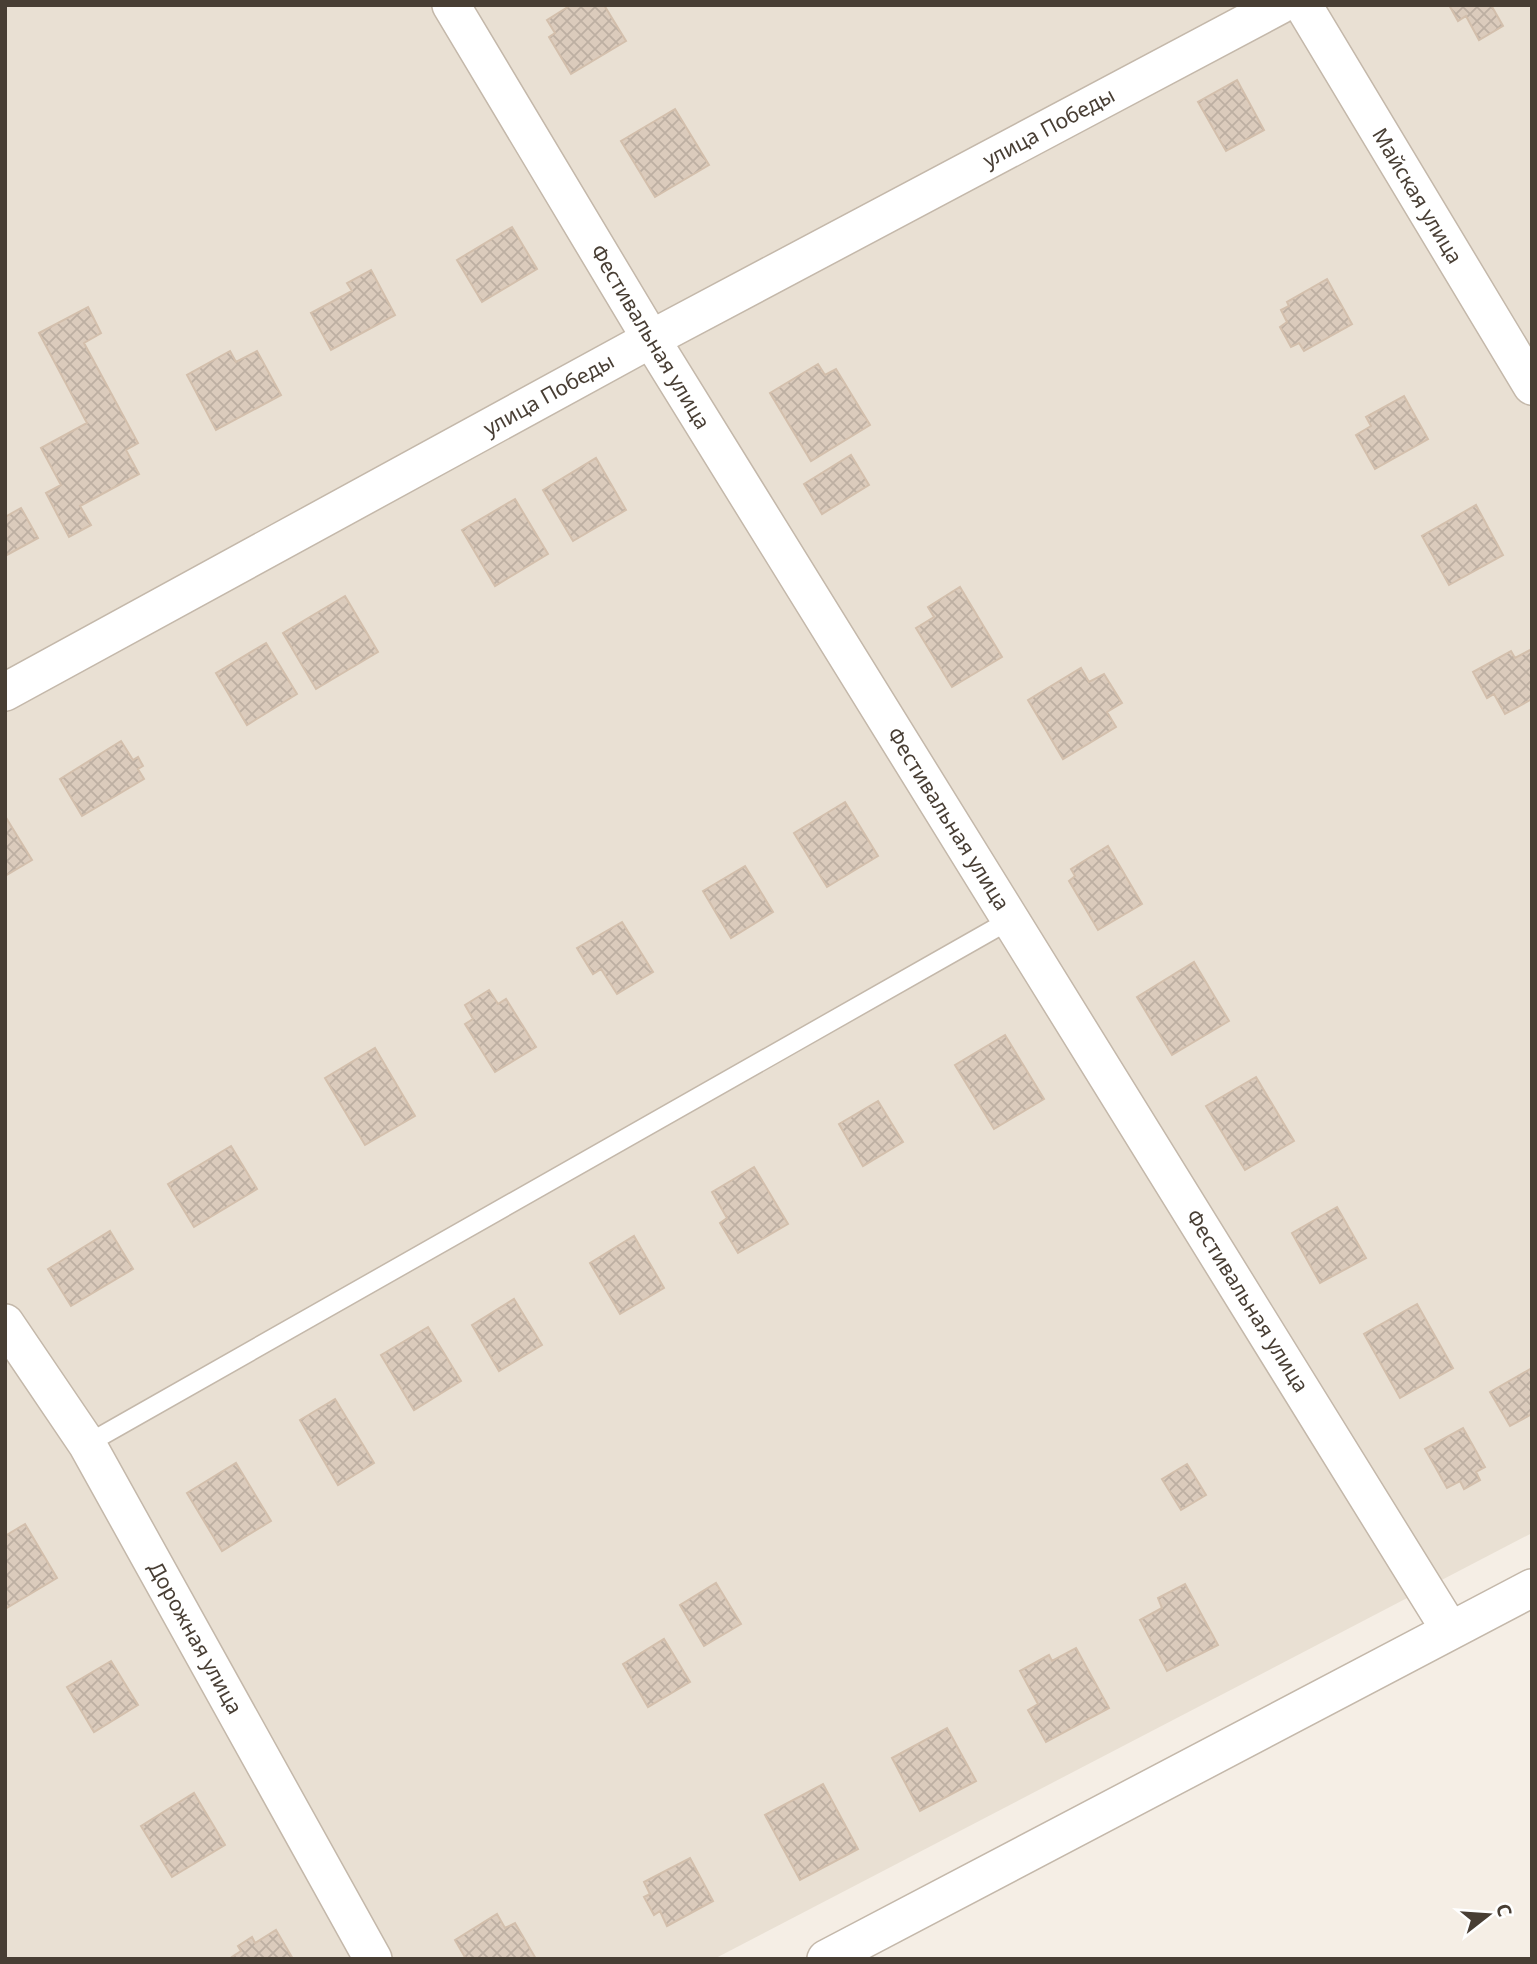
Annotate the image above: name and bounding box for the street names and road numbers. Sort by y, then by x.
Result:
street label: улица Победы [978,81,1119,174]
street label: Майская улица [1366,122,1469,269]
street label: Фестивальная улица [585,239,717,434]
street label: улица Победы [478,347,619,442]
street label: Фестивальная улица [881,722,1017,915]
street label: Фестивальная улица [1180,1204,1316,1397]
street label: Дорожная улица [142,1556,249,1719]

